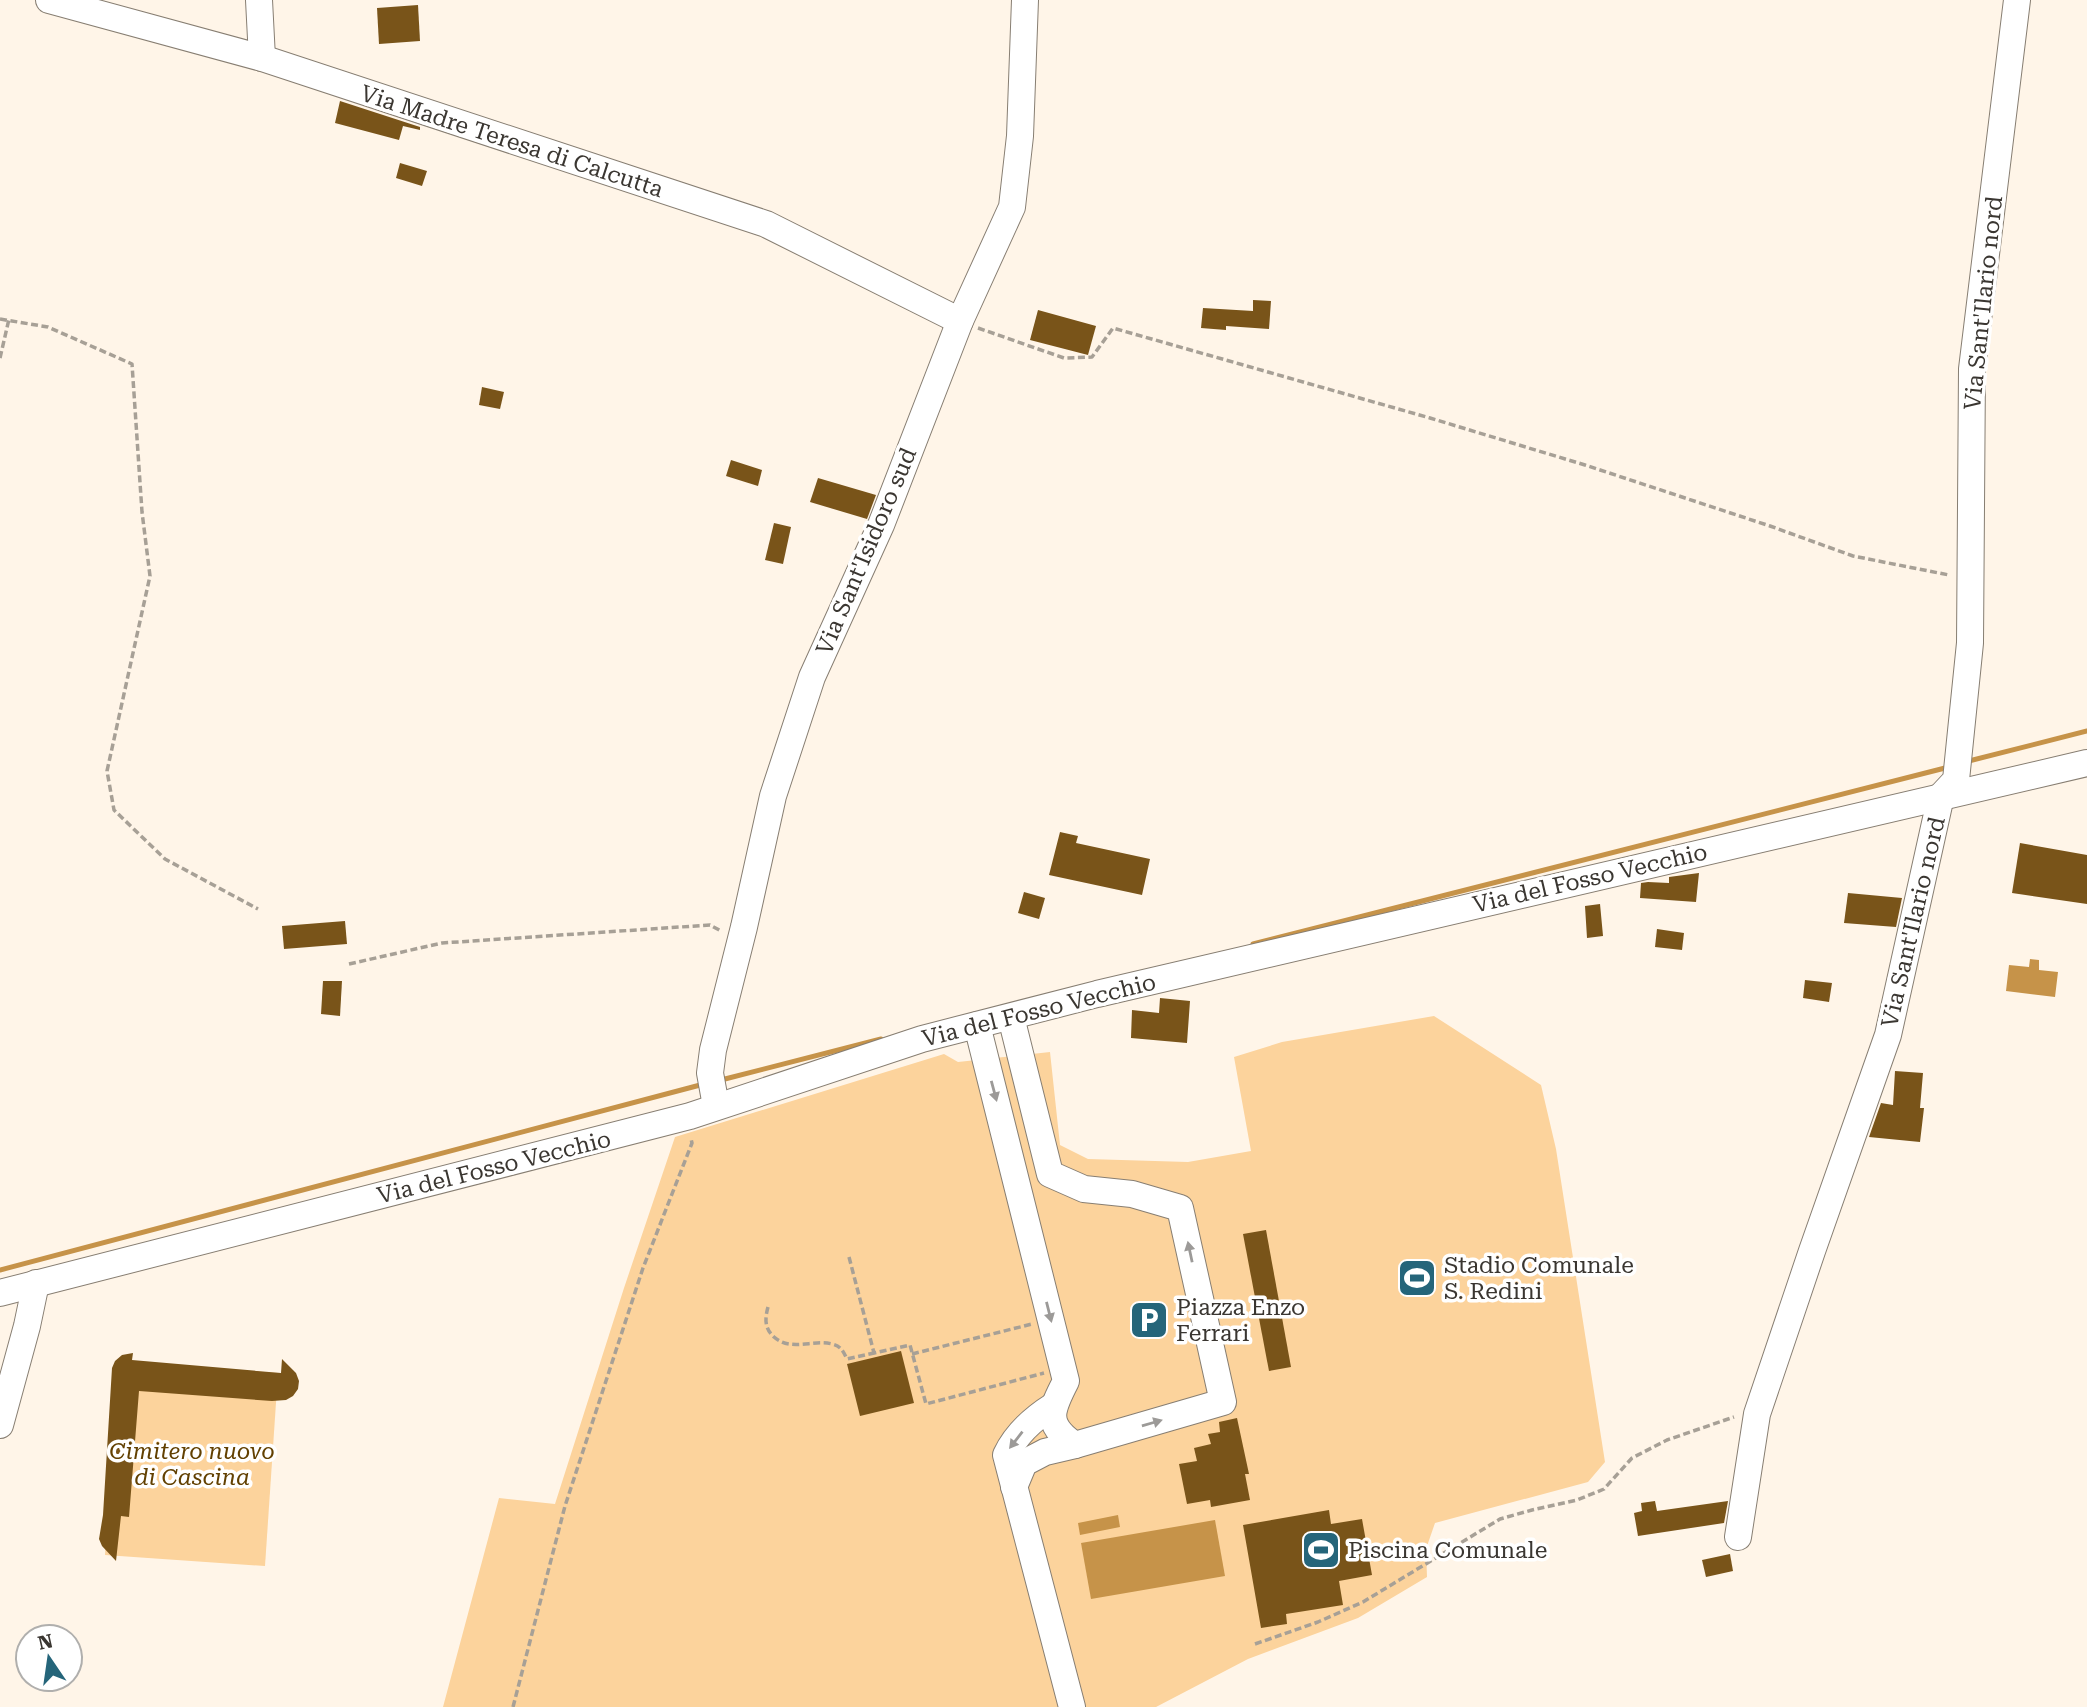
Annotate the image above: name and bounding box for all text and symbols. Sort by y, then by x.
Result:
street label: Via Madre Teresa di Calcutta [357,80,667,203]
street label: Via Sant'Ilario nord [1959,194,2008,411]
street label: Via Sant'Isidoro sud [811,443,922,659]
street label: Via Sant'Ilario nord [1876,814,1951,1030]
street label: Via del Fosso Vecchio [1470,838,1710,919]
street label: Via del Fosso Vecchio [920,968,1159,1053]
one-way arrow [989,1081,1000,1103]
street label: Via del Fosso Vecchio [375,1125,614,1210]
one-way arrow [1184,1241,1195,1263]
place label: Stadio Comunale S. Redini [1444,1252,1634,1305]
sports icon: Stadio Comunale S. Redini [1396,1257,1438,1299]
place label: Piazza Enzo Ferrari [1176,1294,1305,1347]
parking icon: Piazza Enzo Ferrari [1128,1299,1170,1341]
one-way arrow [1044,1301,1055,1323]
one-way arrow [1142,1417,1163,1427]
one-way arrow [1008,1431,1023,1449]
park label: Cimitero nuovo di Cascina [109,1438,275,1491]
sports icon: Piscina Comunale [1300,1529,1342,1571]
place label: Piscina Comunale [1348,1537,1547,1564]
north arrow [14,1623,84,1693]
text: N [36,1629,55,1655]

